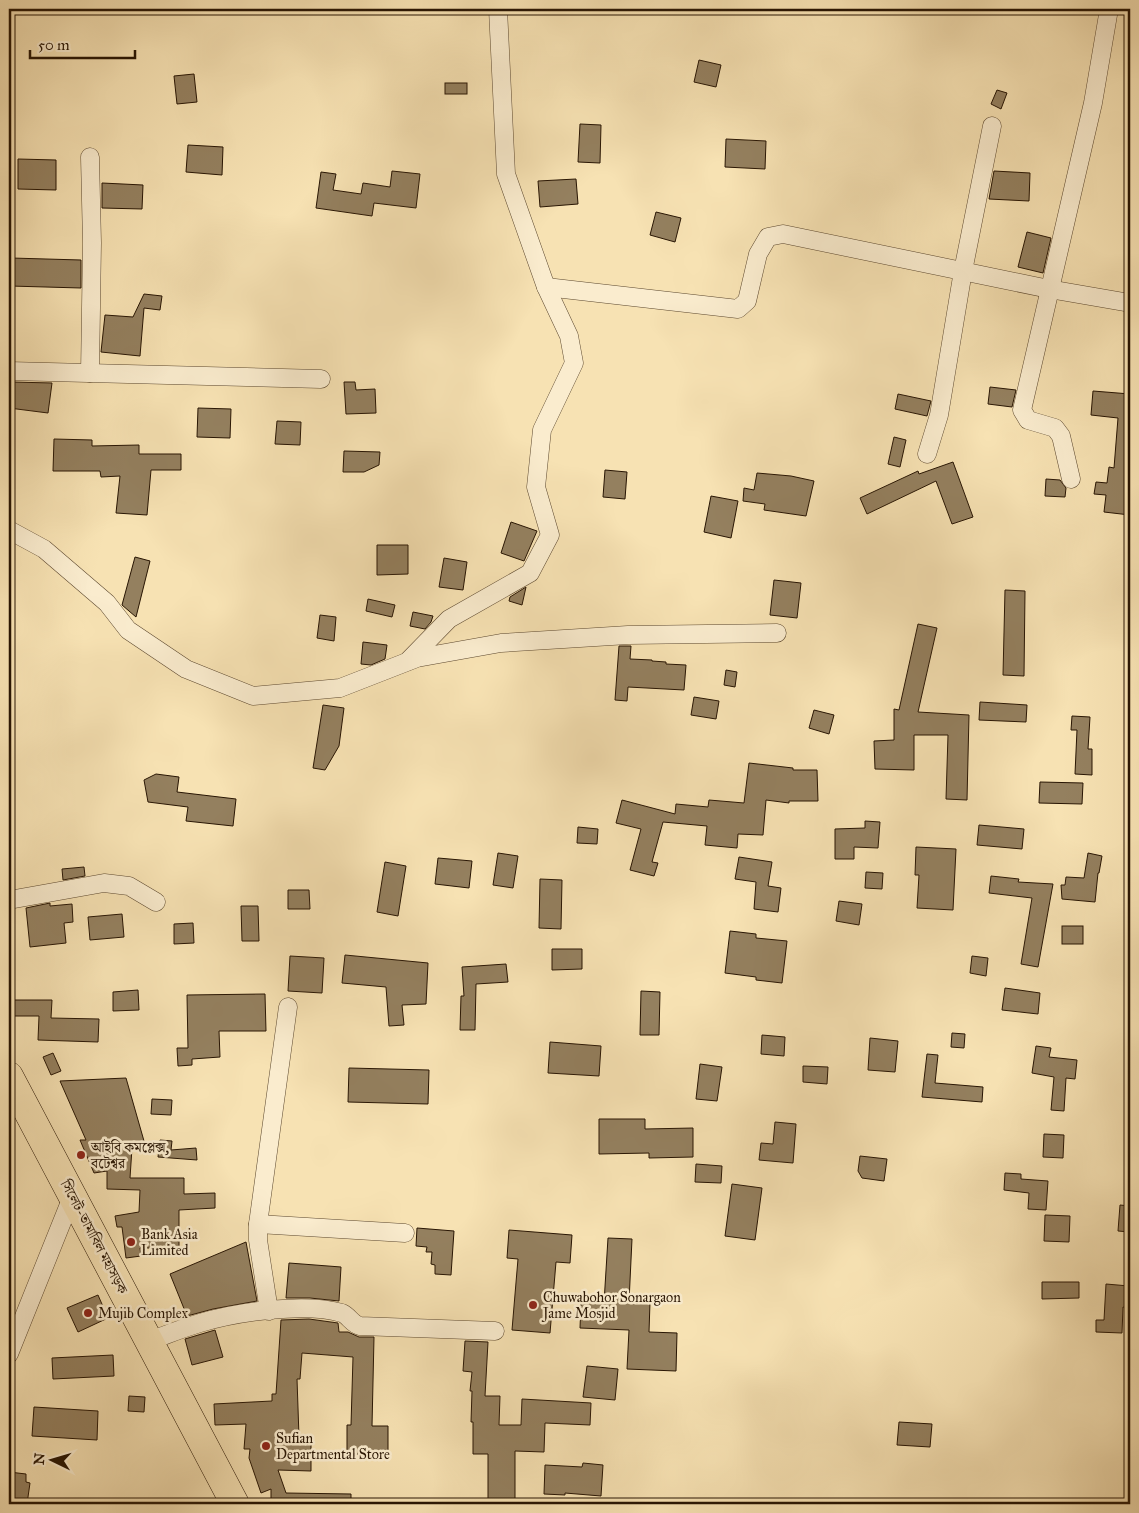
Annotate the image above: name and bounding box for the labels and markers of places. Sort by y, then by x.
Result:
place label: আইবি কমপ্লেক্স, বটেশ্বর [90,1138,170,1172]
marker: আইবি কমপ্লেক্স, বটেশ্বর [75,1149,87,1161]
place label: Bank Asia Limited [141,1226,198,1259]
marker: Bank Asia Limited [125,1236,137,1248]
place label: Chuwabohor Sonargaon Jame Mosjid [541,1289,681,1323]
marker: Chuwabohor Sonargaon Jame Mosjid [527,1299,539,1311]
place label: Mujib Complex [98,1305,189,1322]
marker: Mujib Complex [82,1307,94,1319]
place label: Sufian Departmental Store [276,1430,390,1463]
marker: Sufian Departmental Store [260,1440,272,1452]

